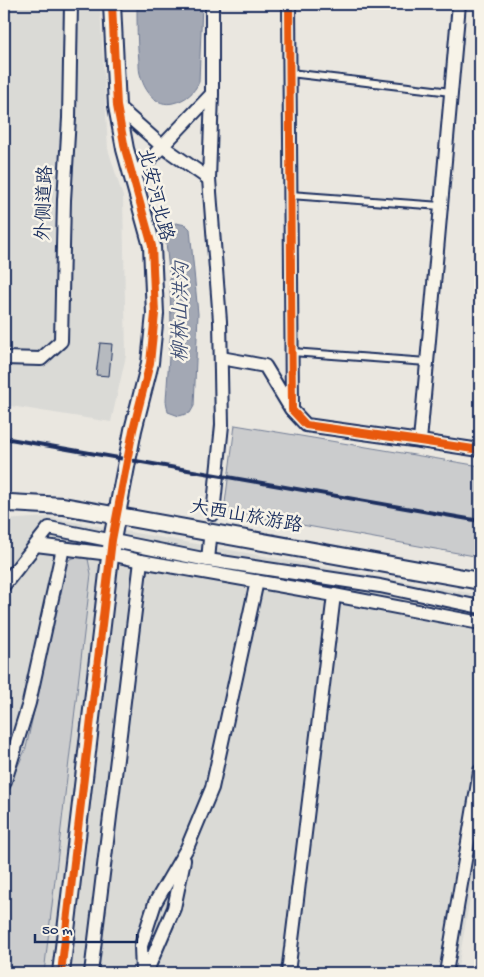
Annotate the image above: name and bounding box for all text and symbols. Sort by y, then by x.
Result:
street label: 北安河北路 [131,146,178,244]
street label: 外侧道路 [32,165,59,241]
water label: 柳林山洪沟 [169,260,195,362]
street label: 大西山旅游路 [188,496,304,539]
scale bar [35,912,138,944]
text: 50 m [42,922,73,940]

